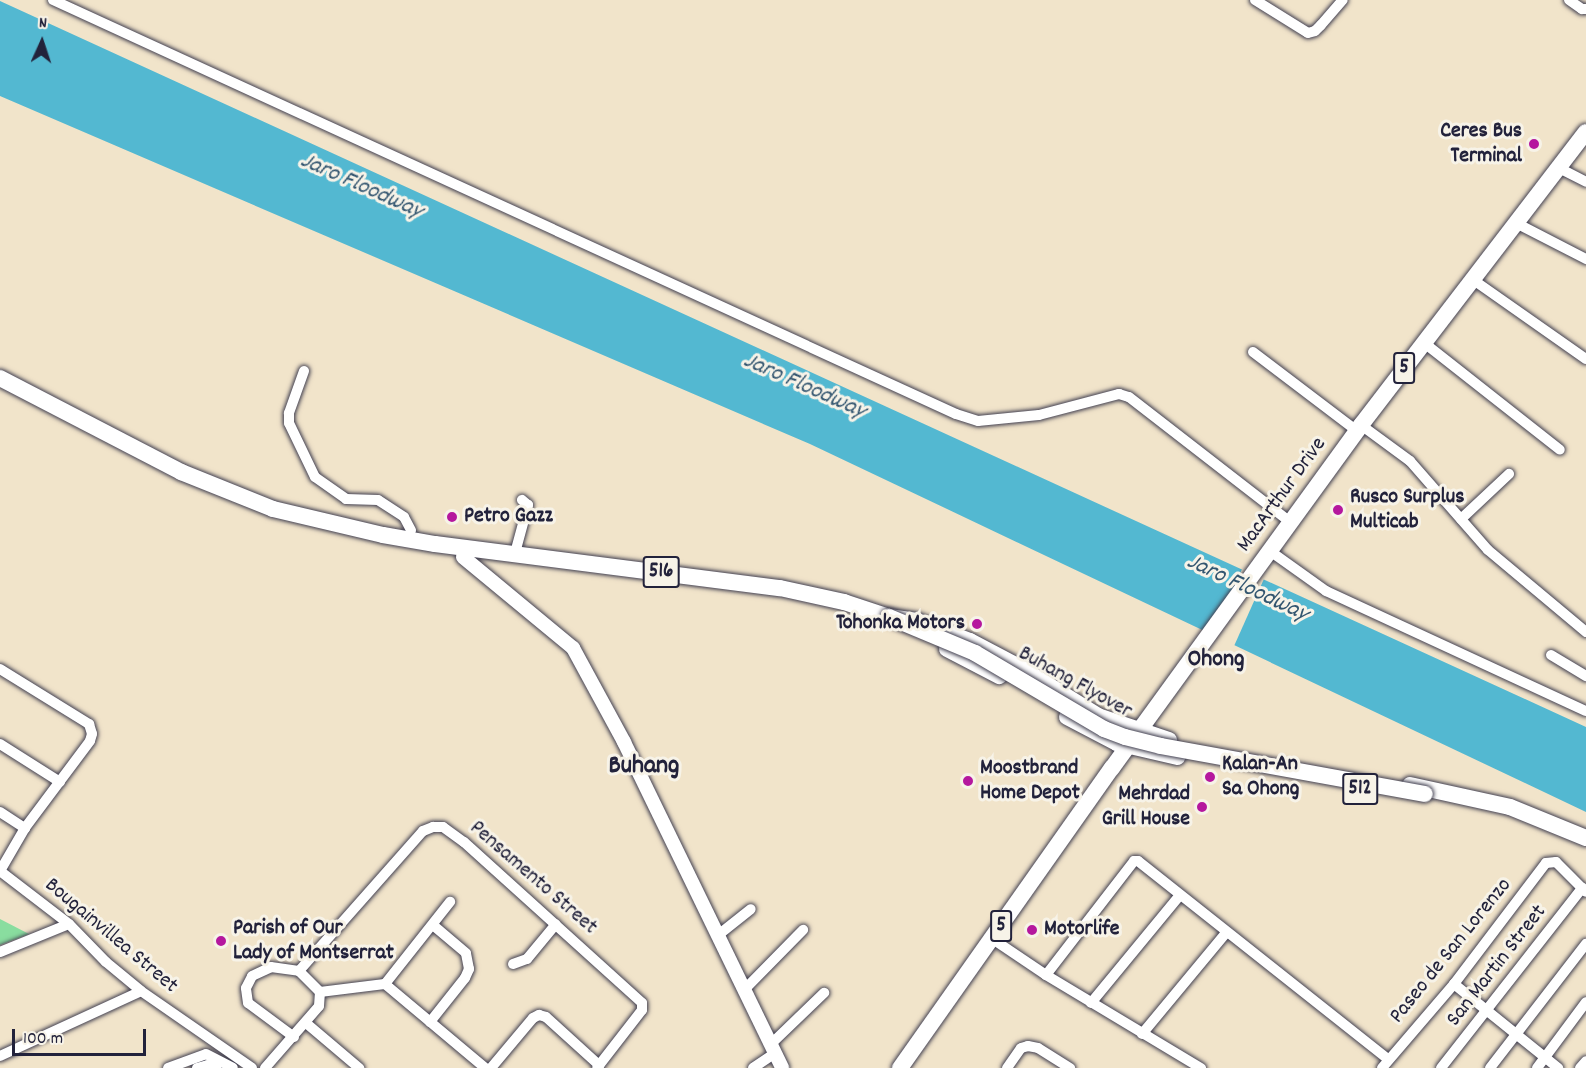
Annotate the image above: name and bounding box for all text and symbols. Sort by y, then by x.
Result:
north arrow [12,12,72,72]
text: N [38,12,48,35]
place label: Ceres Bus Terminal [1440,118,1522,170]
marker: Ceres Bus Terminal [1527,137,1541,151]
water label: Jaro Floodway [296,147,426,227]
water label: Jaro Floodway [739,347,869,427]
road number: 5 [1392,350,1416,386]
street label: MacArthur Drive [1231,432,1333,558]
place label: Rusco Surplus Multicab [1350,484,1465,536]
marker: Rusco Surplus Multicab [1331,503,1345,517]
place label: Petro Gazz [464,504,553,530]
marker: Petro Gazz [445,510,459,524]
water label: Jaro Floodway [1182,548,1312,630]
road number: 516 [642,554,680,590]
place label: Tohonka Motors [836,611,965,637]
marker: Tohonka Motors [970,617,984,631]
street label: Buhang Flyover [1014,641,1136,725]
district label: Ohong [1187,647,1245,675]
district label: Buhang [608,751,680,783]
place label: Kalan-An Sa Ohong [1222,751,1299,802]
place label: Moostbrand Home Depot [980,755,1080,806]
marker: Kalan-An Sa Ohong [1203,770,1217,784]
road number: 512 [1342,771,1378,807]
marker: Moostbrand Home Depot [961,774,975,788]
place label: Mehrdad Grill House [1102,781,1190,832]
marker: Mehrdad Grill House [1195,800,1209,814]
street label: Pensamento Street [464,815,602,941]
street label: Bougainvillea Street [39,873,183,999]
street label: Paseo de San Lorenzo [1384,873,1518,1029]
street label: San Martin Street [1441,900,1553,1032]
road number: 5 [989,908,1013,944]
place label: Parish of Our Lady of Montserrat [233,915,394,966]
place label: Motorlife [1044,917,1119,943]
marker: Motorlife [1025,923,1039,937]
marker: Parish of Our Lady of Montserrat [214,934,228,948]
scale bar [15,1017,148,1055]
text: 100 m [23,1027,63,1052]

